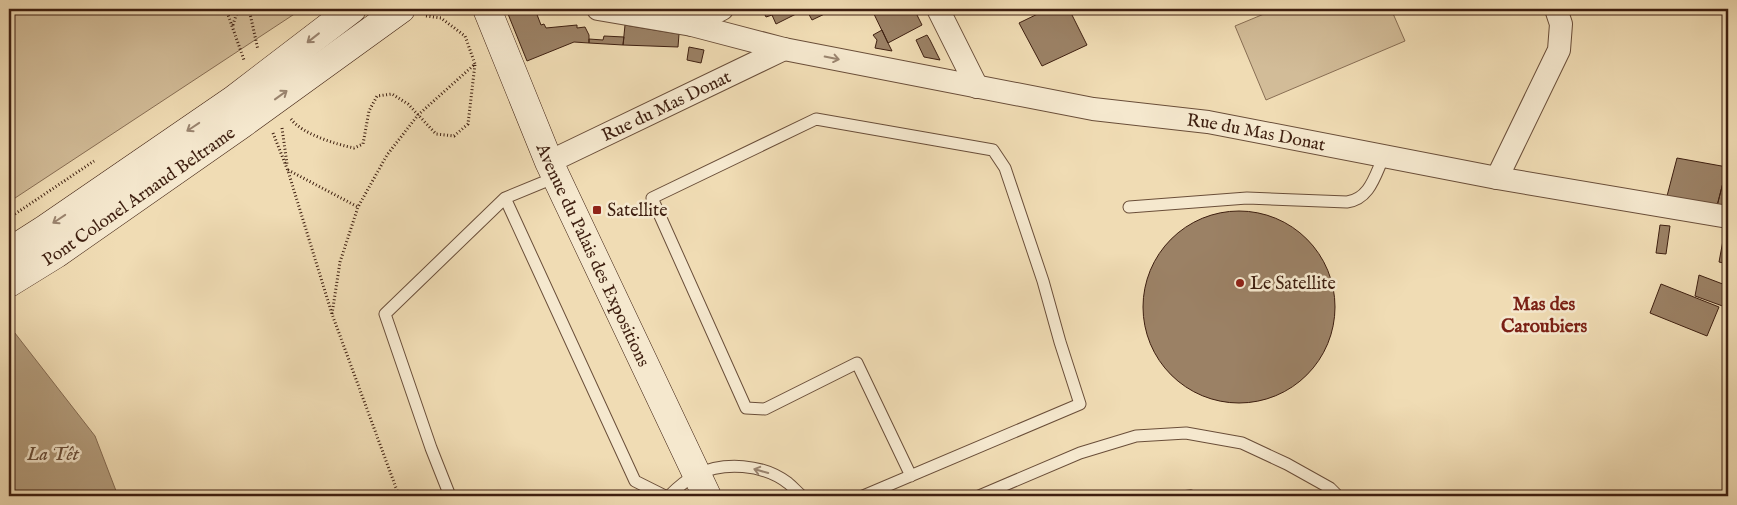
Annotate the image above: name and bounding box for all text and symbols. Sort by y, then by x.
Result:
one-way arrow [307,33,320,44]
one-way arrow [823,54,839,63]
street label: Rue du Mas Donat [598,66,735,148]
one-way arrow [274,90,287,101]
street label: Rue du Mas Donat [1185,110,1327,157]
street label: Pont Colonel Arnaud Beltrame [39,122,240,273]
one-way arrow [186,122,200,132]
street label: Avenue du Palais des Expositions [529,140,654,371]
place label: Satellite [607,200,668,223]
marker: Satellite [591,204,603,216]
one-way arrow [52,214,66,224]
place label: Le Satellite [1250,273,1336,296]
marker: Le Satellite [1234,277,1246,289]
district label: Mas des Caroubiers [1501,293,1587,339]
water label: La Têt [26,443,80,467]
one-way arrow [753,465,769,475]

